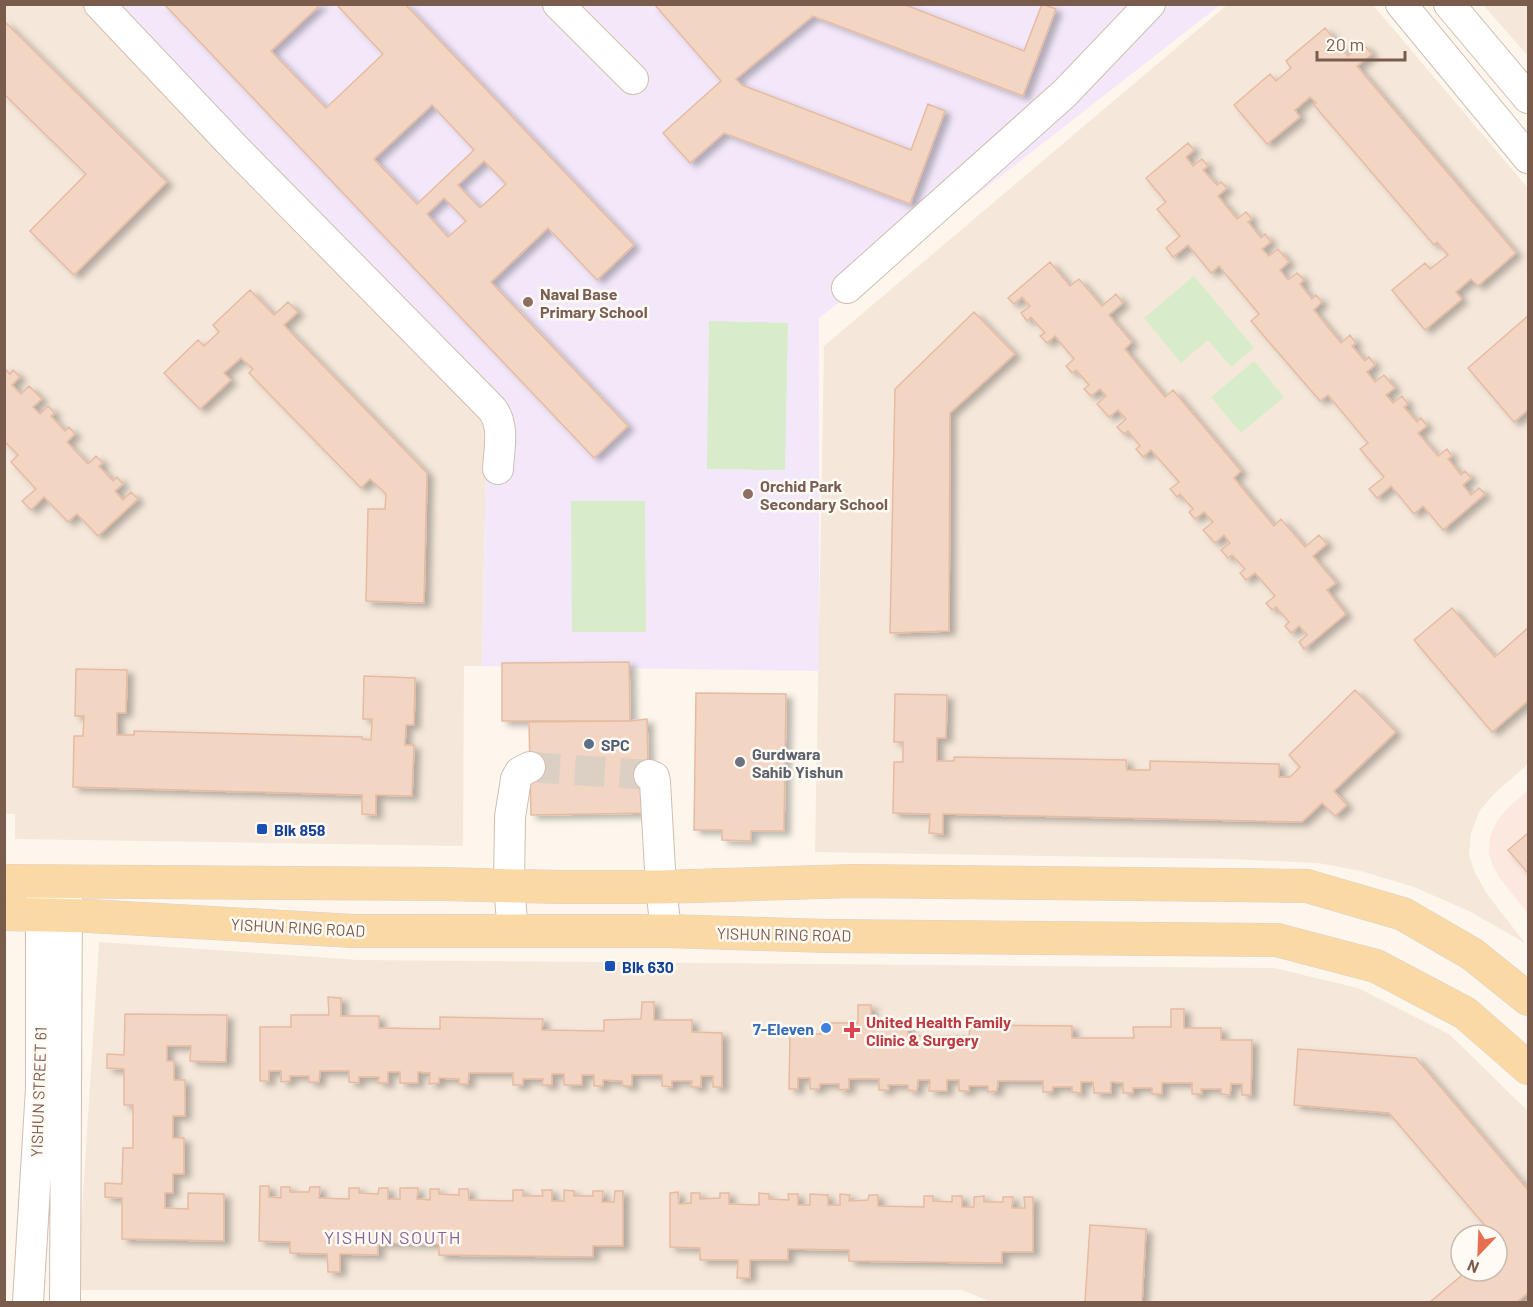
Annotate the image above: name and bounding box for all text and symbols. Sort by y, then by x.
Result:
scale bar [1317,24,1406,62]
text: 20 m [1326,33,1364,55]
place label: Naval Base Primary School [540,284,648,321]
marker: Naval Base Primary School [521,295,535,309]
place label: Orchid Park Secondary School [760,476,888,513]
marker: Orchid Park Secondary School [741,487,755,501]
place label: SPC [601,735,630,754]
marker: SPC [582,737,596,751]
place label: Gurdwara Sahib Yishun [752,744,843,781]
marker: Gurdwara Sahib Yishun [733,755,747,769]
place label: Blk 858 [274,820,326,839]
marker: Blk 858 [255,822,269,836]
street label: YISHUN RING ROAD [230,914,366,940]
street label: YISHUN RING ROAD [717,923,851,945]
place label: Blk 630 [622,957,674,976]
marker: Blk 630 [603,959,617,973]
place label: United Health Family Clinic & Surgery [866,1012,1011,1049]
place label: 7-Eleven [753,1019,814,1038]
marker: 7-Eleven [819,1021,833,1035]
marker: United Health Family Clinic & Surgery [843,1021,861,1039]
street label: YISHUN STREET 61 [26,1026,50,1158]
north arrow [1449,1223,1509,1283]
district label: YISHUN SOUTH [324,1226,462,1248]
text: N [1464,1256,1482,1278]

